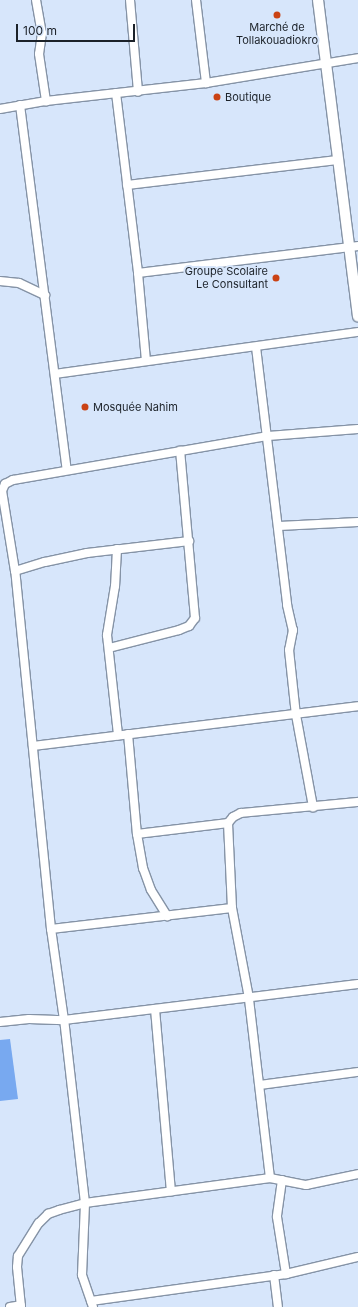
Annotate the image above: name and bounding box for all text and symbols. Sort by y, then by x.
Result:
marker: Marché de Tollakouadiokro [272,10,282,20]
scale bar [18,16,137,42]
place label: Marché de Tollakouadiokro [236,21,318,47]
text: 100 m [23,23,57,38]
place label: Boutique [225,90,271,104]
marker: Boutique [212,92,222,102]
place label: Groupe Scolaire Le Consultant [185,265,268,291]
marker: Groupe Scolaire Le Consultant [271,273,281,283]
place label: Mosquée Nahim [93,400,178,414]
marker: Mosquée Nahim [80,402,90,412]

